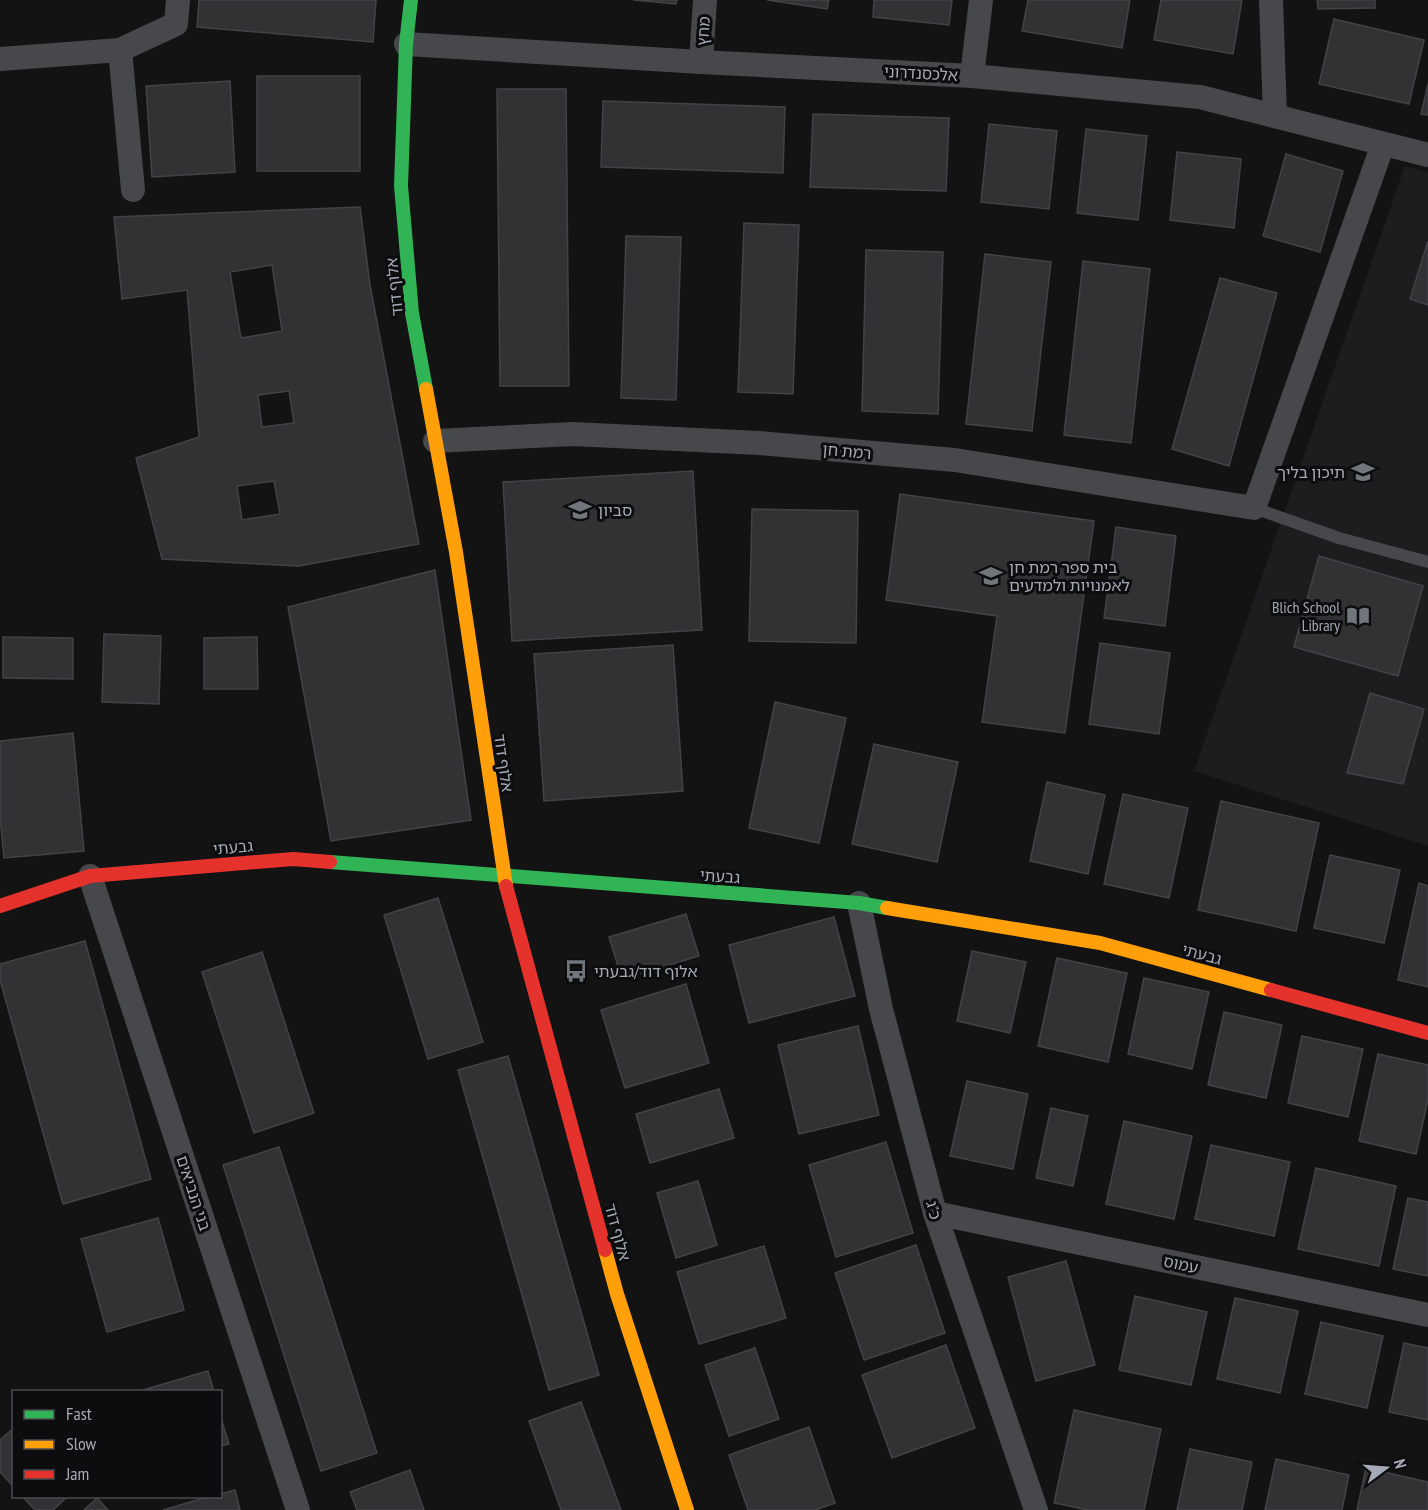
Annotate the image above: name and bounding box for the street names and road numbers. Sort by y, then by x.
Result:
street label: מחץ [692,16,714,46]
street label: אלכסנדרוני [883,61,959,85]
street label: אלוף דוד [381,257,407,317]
street label: רמת חן [822,439,872,463]
street label: אלוף דוד [490,733,518,793]
street label: גבעתי [212,835,254,859]
street label: גבעתי [699,865,741,887]
street label: גבעתי [1180,939,1224,969]
street label: בני הנביאים [172,1153,216,1233]
street label: כ"ג [922,1198,946,1222]
street label: אלוף דוד [601,1201,635,1263]
street label: עמוס [1162,1251,1200,1277]

